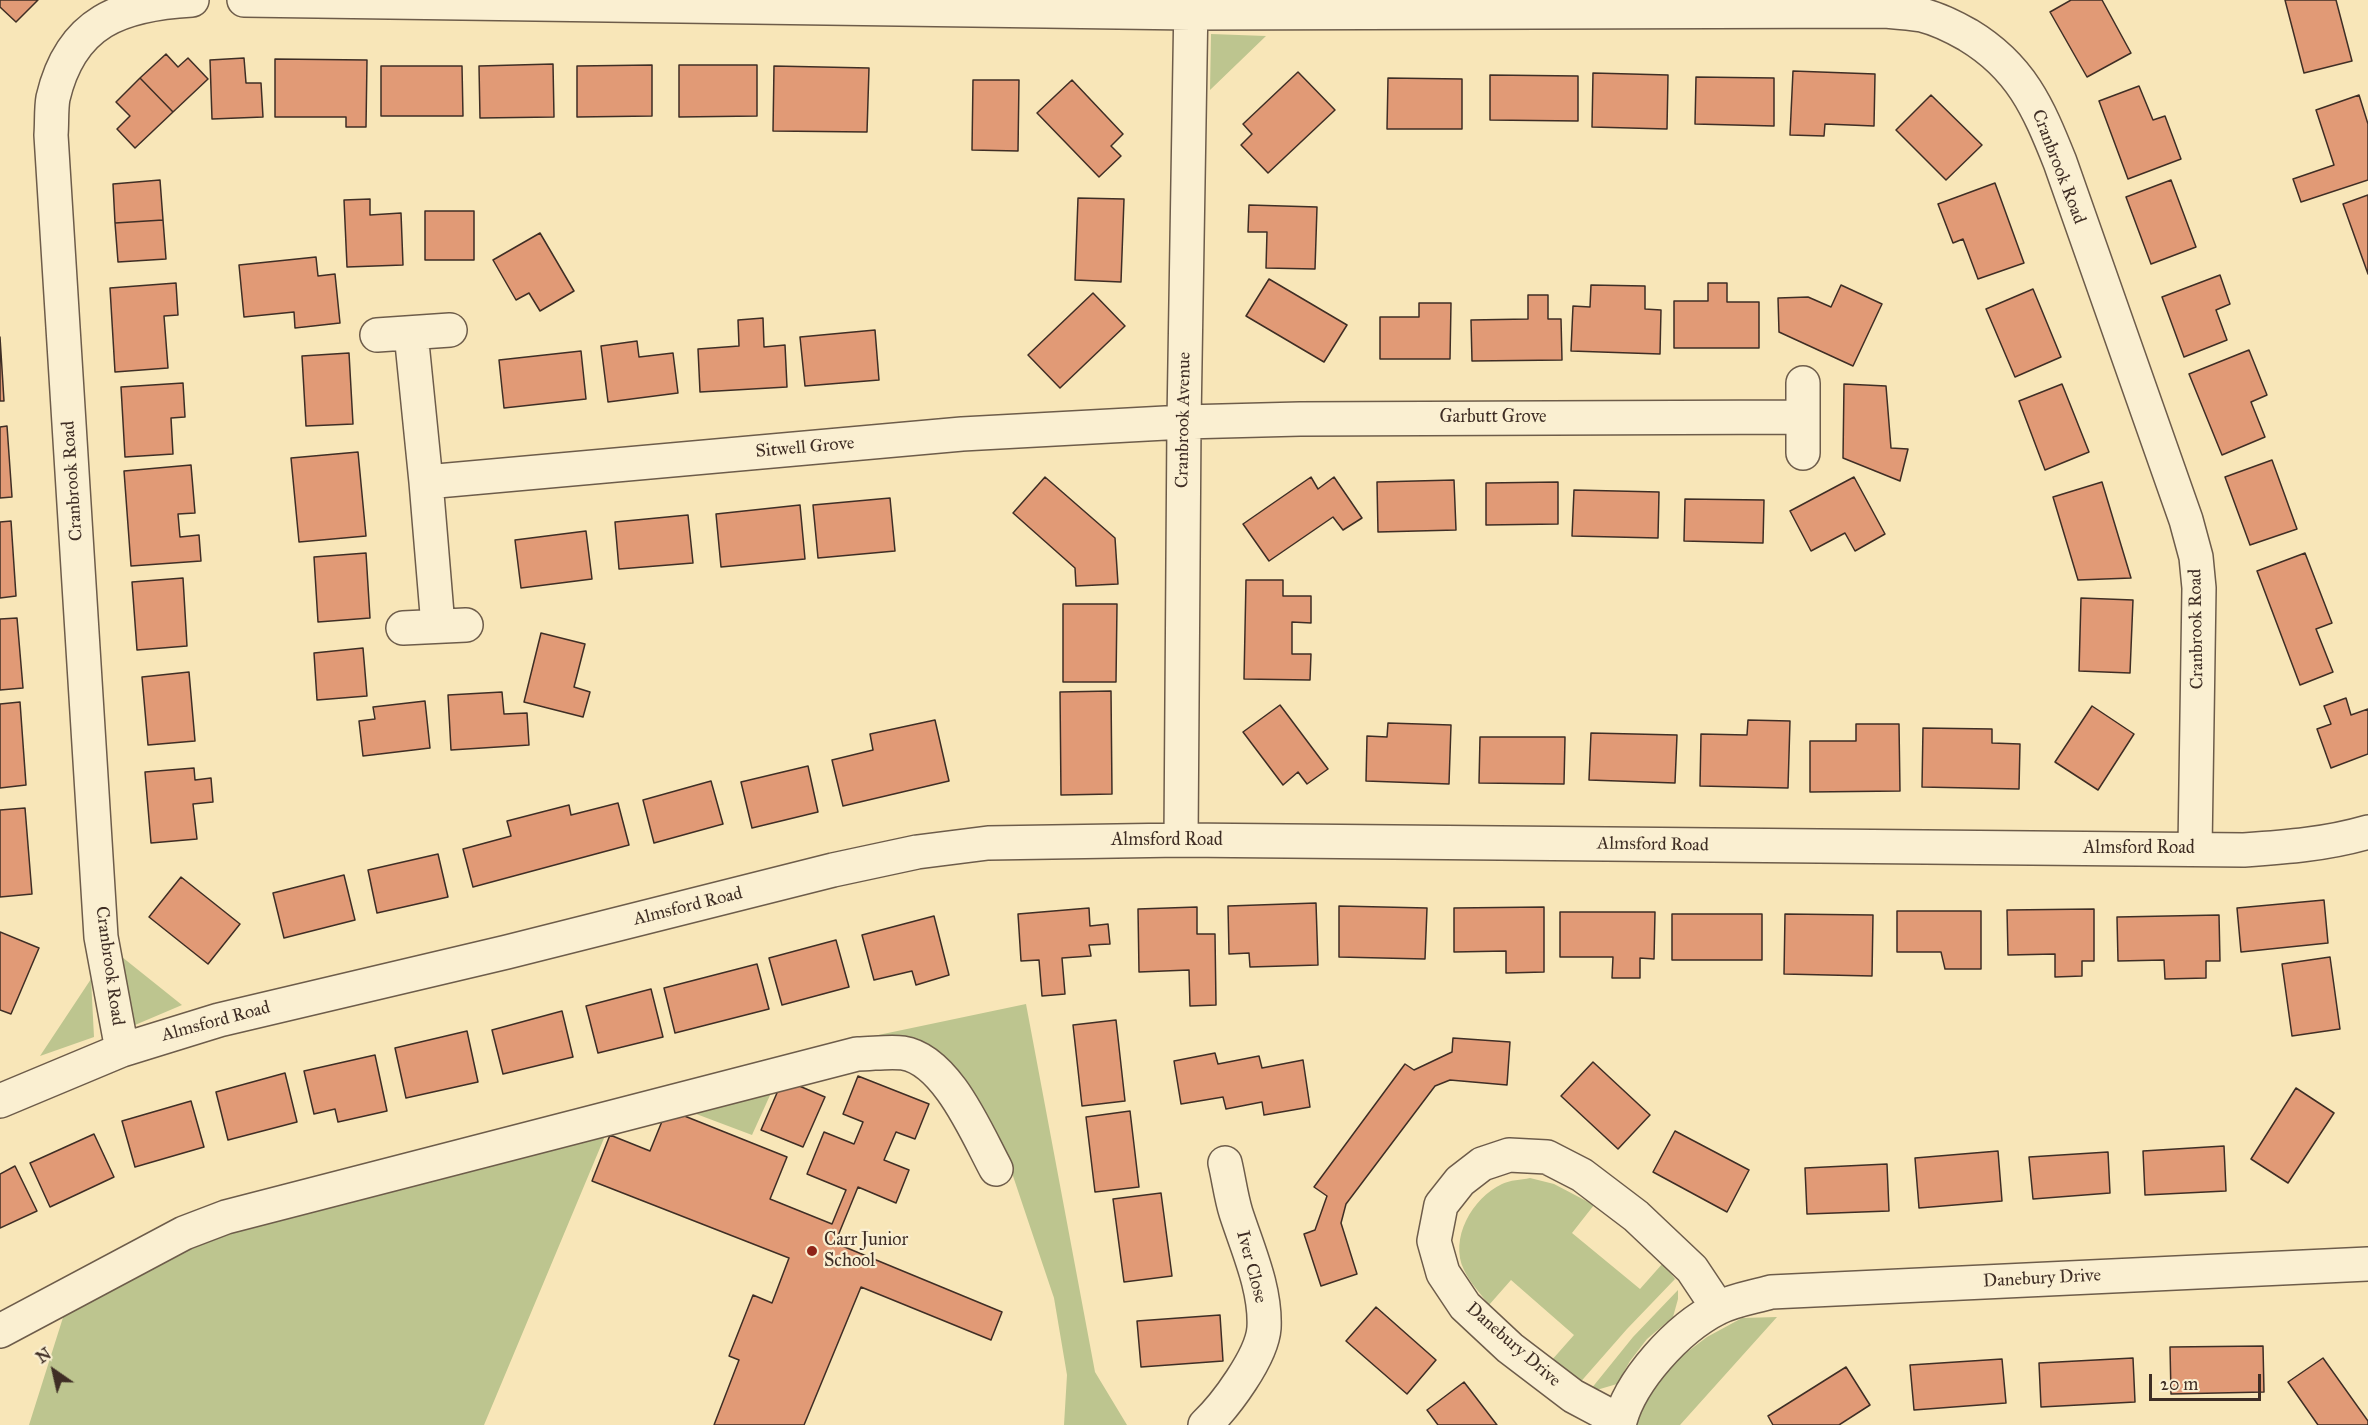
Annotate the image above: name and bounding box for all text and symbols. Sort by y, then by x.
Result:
street label: Cranbrook Road [2026,107,2090,227]
street label: Cranbrook Avenue [1172,352,1196,488]
street label: Garbutt Grove [1439,407,1547,429]
street label: Cranbrook Road [58,420,88,542]
street label: Sitwell Grove [755,433,855,463]
street label: Cranbrook Road [2185,569,2209,689]
street label: Almsford Road [1111,830,1223,852]
street label: Almsford Road [1597,833,1709,857]
street label: Almsford Road [2083,838,2195,860]
street label: Almsford Road [631,883,745,931]
street label: Cranbrook Road [90,905,128,1027]
street label: Almsford Road [159,997,273,1047]
street label: Iver Close [1231,1228,1271,1306]
place label: Carr Junior School [824,1230,908,1272]
marker: Carr Junior School [805,1244,819,1258]
street label: Danebury Drive [1983,1265,2101,1293]
street label: Danebury Drive [1461,1298,1565,1392]
north arrow [24,1341,84,1401]
text: N [33,1344,55,1367]
scale bar [2152,1362,2264,1400]
text: 20 m [2160,1373,2198,1395]

